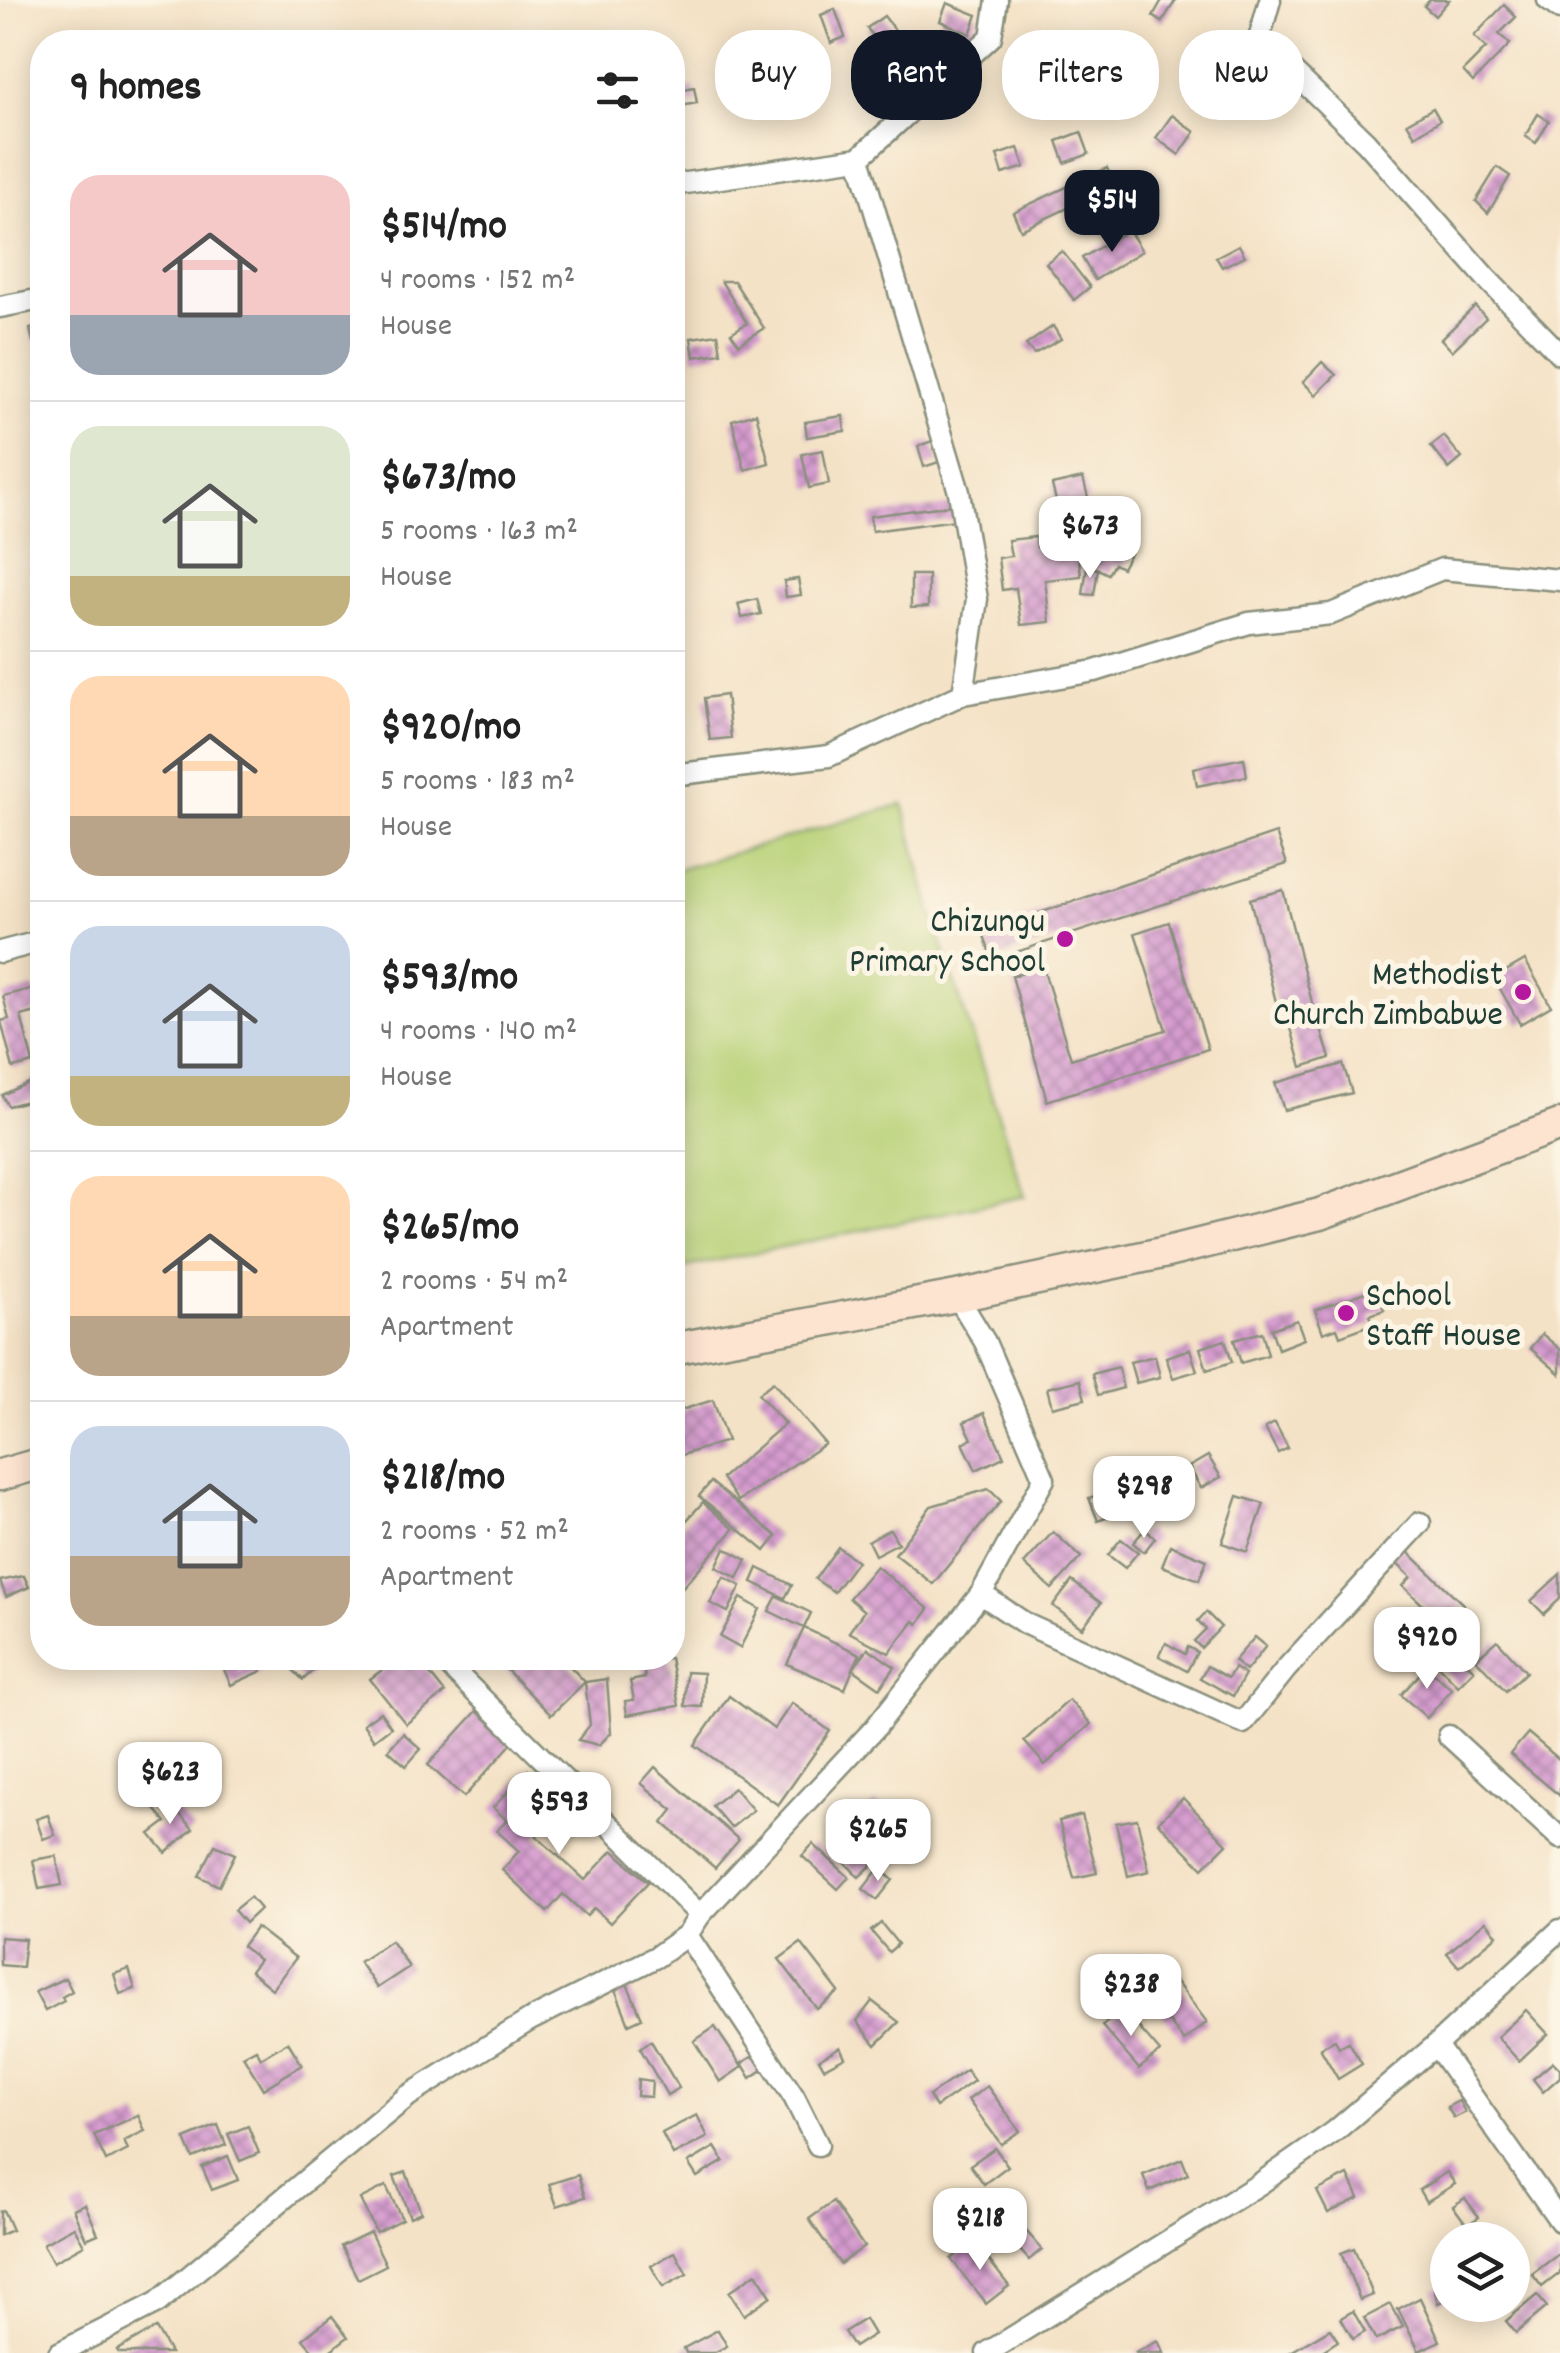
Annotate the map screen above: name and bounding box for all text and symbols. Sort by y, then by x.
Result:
chip: Buy [715,30,831,120]
chip: Rent [851,30,982,120]
chip: Filters [1002,30,1159,120]
chip: New [1179,30,1304,120]
text: 9 homes [70,60,202,120]
icon: filters [590,63,645,118]
pin: $514 [1053,170,1171,255]
text: $514 [1086,179,1138,225]
text: $514/mo [380,199,507,259]
icon: home [150,215,270,335]
text: 4 rooms · 152 m² [380,259,575,305]
text: House [380,305,452,351]
text: $673/mo [380,450,516,510]
icon: home [150,466,270,586]
pin: $673 [1031,496,1149,581]
text: $673 [1061,505,1119,551]
text: 5 rooms · 163 m² [380,510,578,556]
text: House [380,556,452,602]
text: $920/mo [380,700,521,760]
icon: home [150,716,270,836]
text: 5 rooms · 183 m² [380,760,575,806]
text: House [380,806,452,852]
place label: Chizungu Primary School [849,899,1045,989]
marker: Chizungu Primary School [1054,928,1076,950]
text: $593/mo [380,950,518,1010]
place label: Methodist Church Zimbabwe [1273,952,1503,1042]
icon: home [150,966,270,1086]
marker: Methodist Church Zimbabwe [1512,981,1534,1003]
text: 4 rooms · 140 m² [380,1010,577,1056]
text: House [380,1056,452,1102]
text: $265/mo [380,1200,519,1260]
icon: home [150,1216,270,1336]
text: 2 rooms · 54 m² [380,1260,568,1306]
place label: School Staff House [1366,1273,1521,1363]
marker: School Staff House [1335,1302,1357,1324]
text: Apartment [380,1306,514,1352]
text: $218/mo [380,1450,505,1510]
pin: $298 [1085,1456,1203,1541]
text: $298 [1115,1465,1173,1511]
icon: home [150,1466,270,1586]
text: 2 rooms · 52 m² [380,1510,569,1556]
text: Apartment [380,1556,514,1602]
pin: $920 [1368,1607,1486,1692]
text: $920 [1396,1616,1458,1662]
pin: $623 [111,1742,229,1827]
text: $623 [140,1751,200,1797]
pin: $593 [500,1772,618,1857]
text: $593 [529,1781,589,1827]
pin: $265 [819,1799,937,1884]
text: $265 [848,1808,908,1854]
pin: $238 [1072,1954,1190,2039]
text: $238 [1102,1963,1160,2009]
pin: $218 [921,2188,1039,2273]
text: $218 [955,2197,1005,2243]
map controls [1430,2222,1530,2322]
button: layers [1430,2222,1530,2322]

